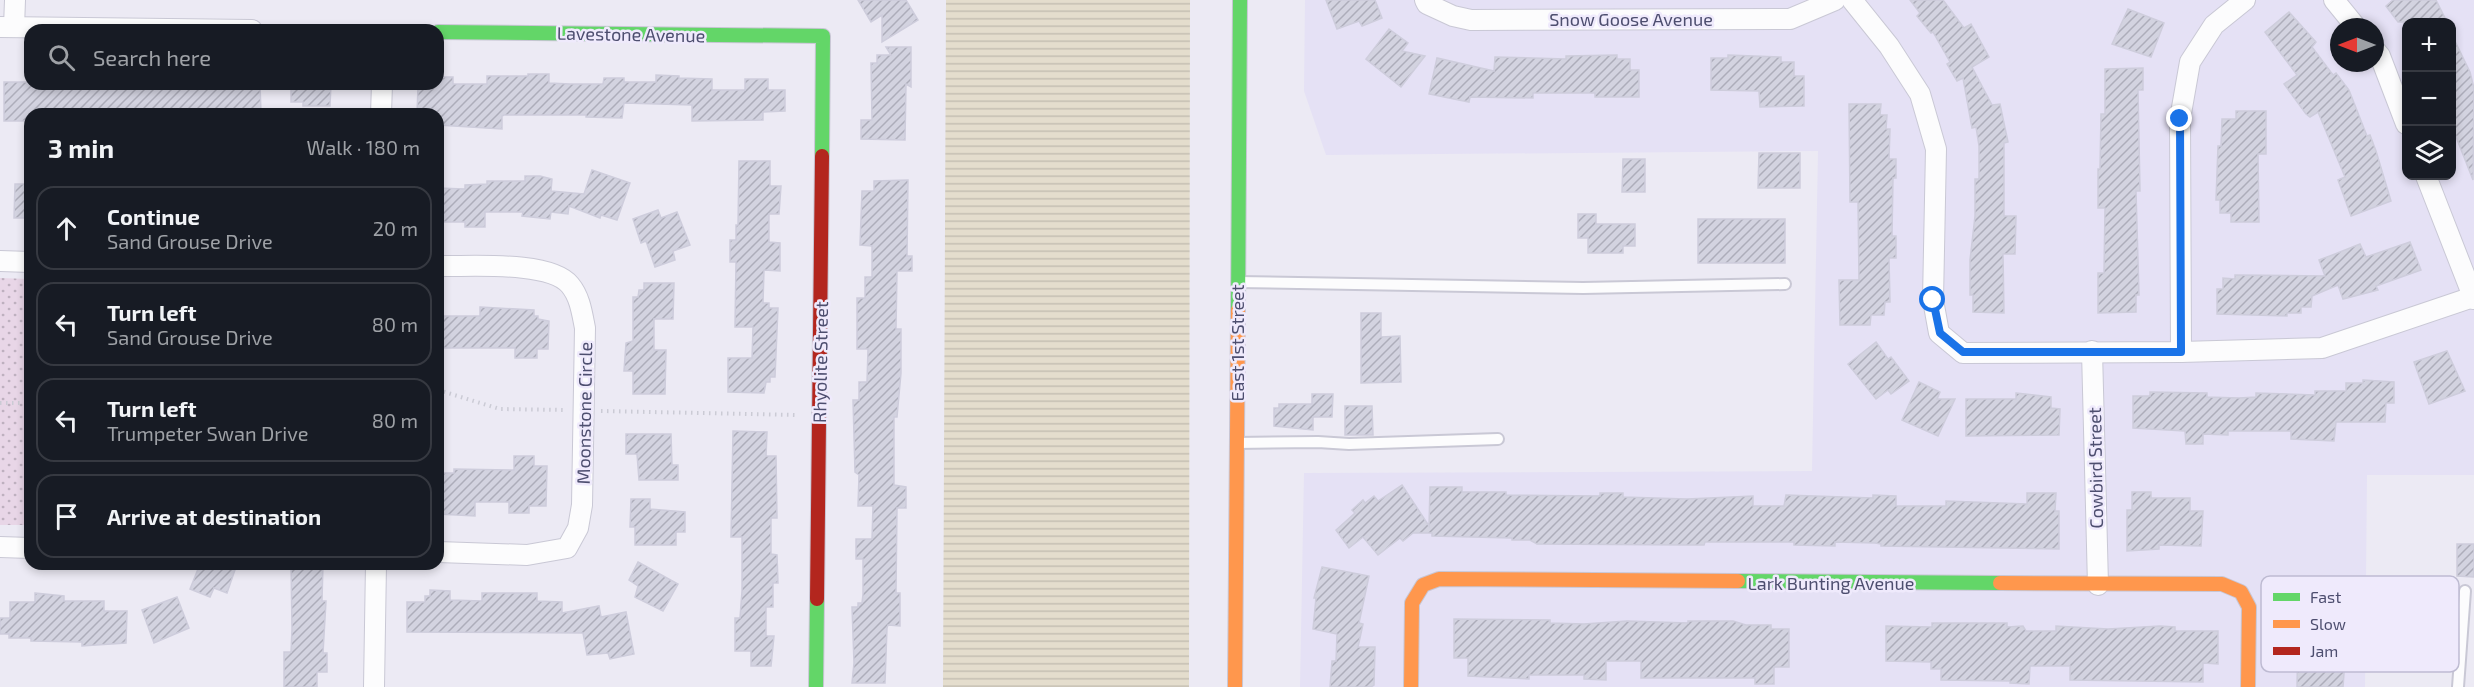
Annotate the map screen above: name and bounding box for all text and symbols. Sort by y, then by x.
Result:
street label: Snow Goose Avenue [1549,8,1713,30]
north arrow [2330,18,2384,72]
map controls [2402,18,2456,180]
button: + [2402,18,2456,72]
street label: Lavestone Avenue [557,22,705,46]
search box [24,24,444,90]
icon: search [45,41,78,74]
text: Search here [93,44,211,70]
button: − [2402,72,2456,126]
route end [2166,105,2192,131]
button: layers [2402,126,2456,180]
text: 3 min [48,132,114,163]
text: Walk · 180 m [307,135,420,159]
text: Continue [107,203,200,229]
icon: ahead [50,212,83,245]
text: 20 m [373,216,418,240]
text: Sand Grouse Drive [107,229,273,253]
street label: East 1st Street [1226,284,1248,402]
route start [1919,286,1945,312]
text: Turn left [107,299,196,325]
street label: Rhyolite Street [808,301,832,423]
icon: left [50,308,83,341]
text: 80 m [372,312,418,336]
text: Sand Grouse Drive [107,325,273,349]
street label: Moonstone Circle [572,342,596,484]
text: Turn left [107,395,196,421]
icon: left [50,404,83,437]
street label: Cowbird Street [2083,407,2107,529]
text: 80 m [372,408,418,432]
text: Trumpeter Swan Drive [107,421,309,445]
icon: arrive [50,500,83,533]
text: Arrive at destination [107,503,321,529]
street label: Lark Bunting Avenue [1748,572,1914,594]
legend [2261,576,2459,672]
text: Fast [2310,587,2341,606]
text: Slow [2310,614,2346,633]
text: Jam [2310,641,2338,660]

